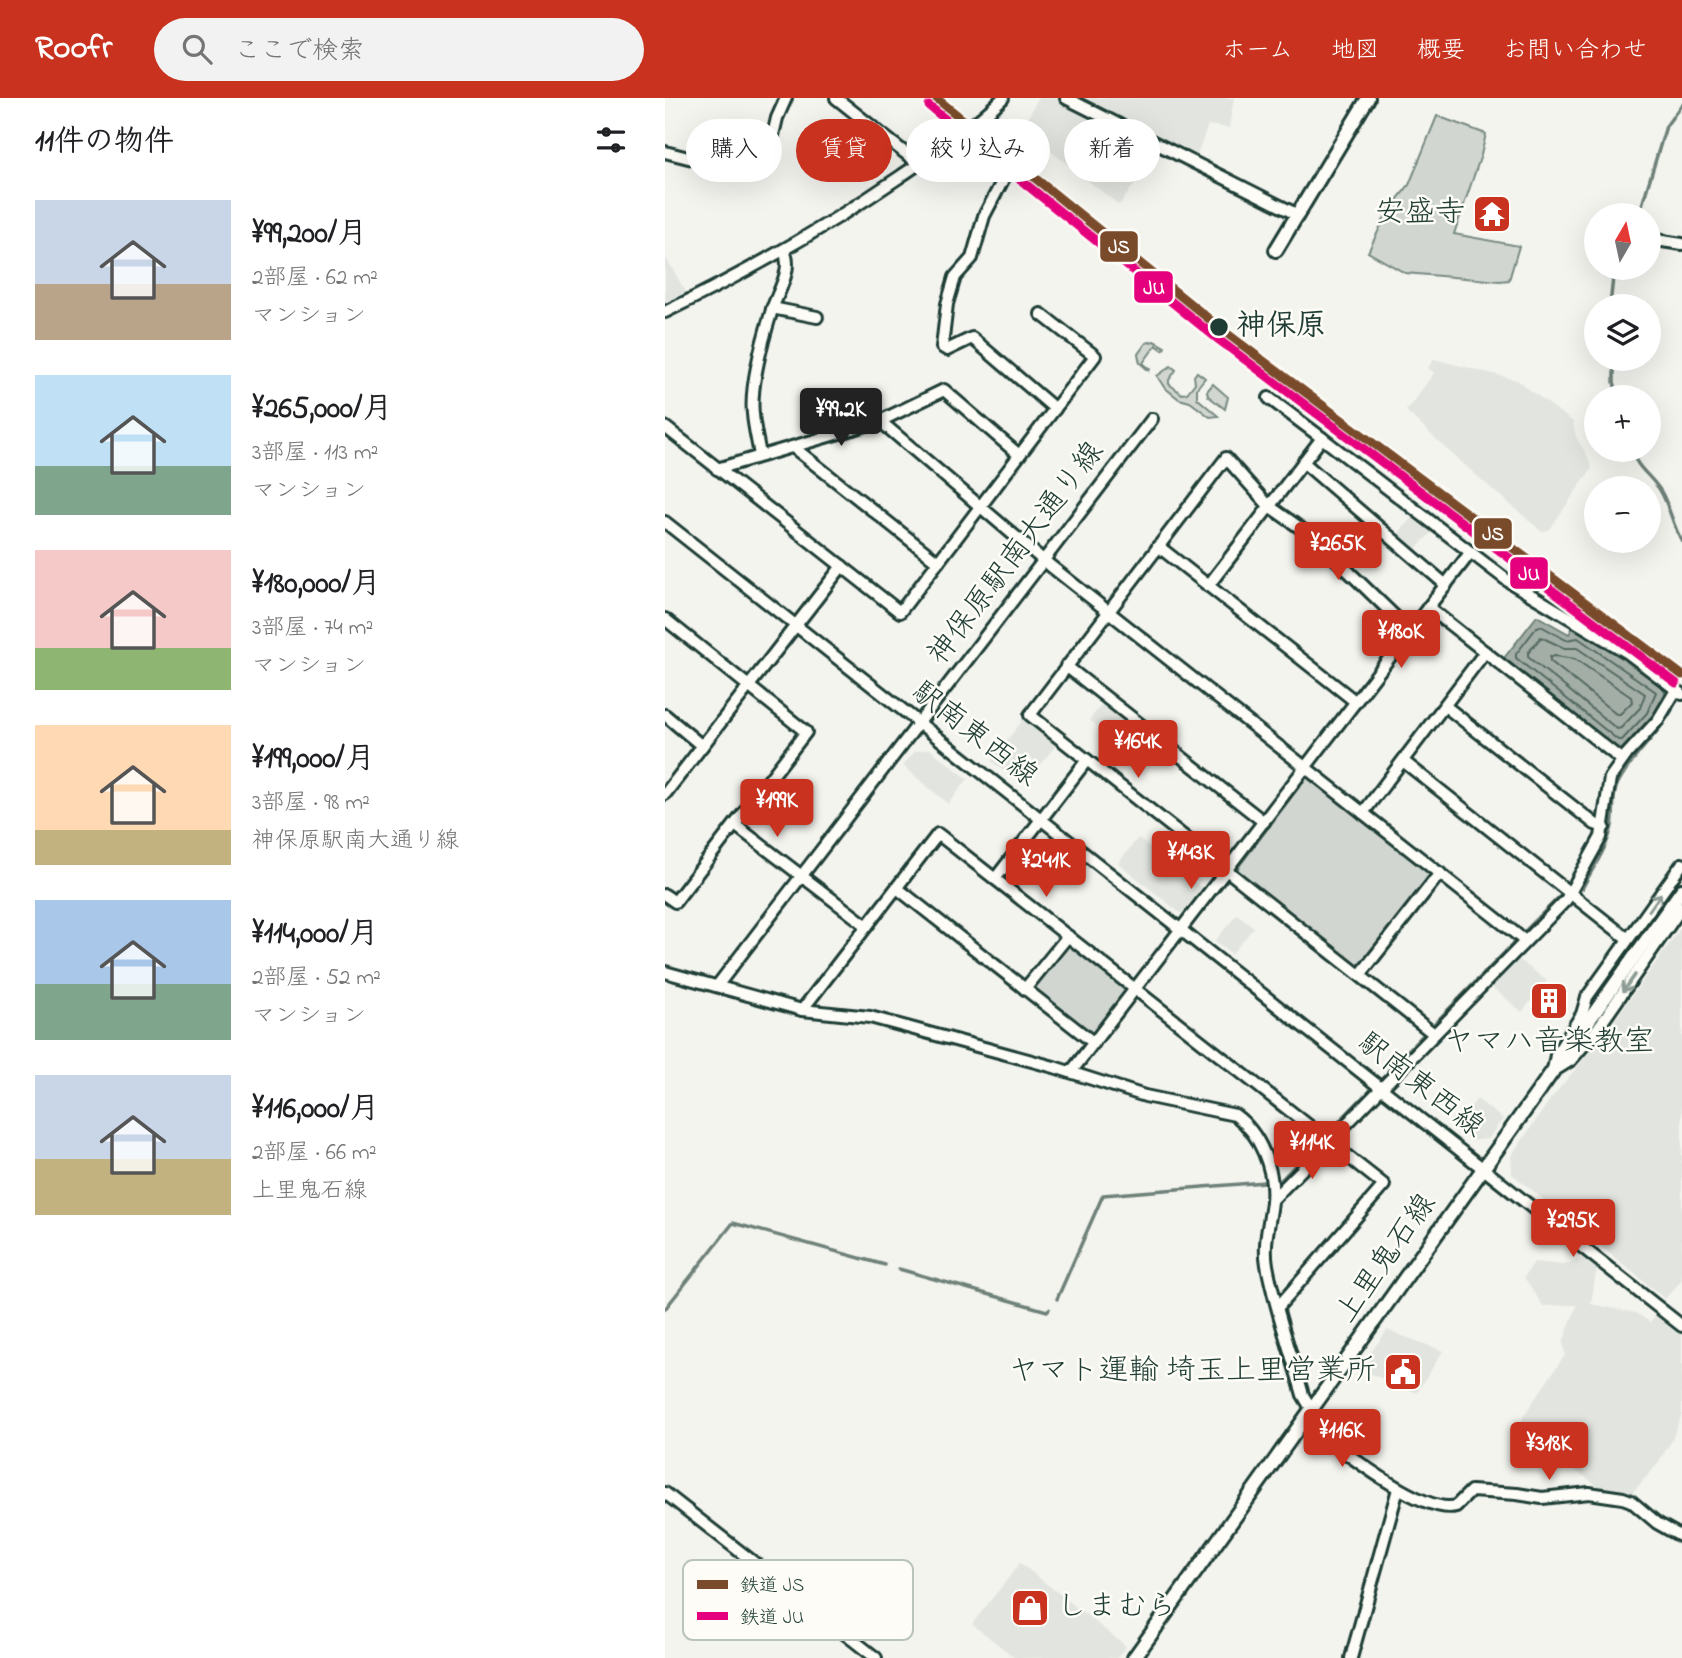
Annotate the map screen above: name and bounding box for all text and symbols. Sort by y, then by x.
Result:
search box [154,18,644,81]
text: Roofr [35,25,112,73]
icon: search [178,30,216,68]
text: ここで検索 [234,33,364,71]
text: ホーム [1222,34,1293,69]
text: 地図 [1331,34,1379,69]
text: 概要 [1417,34,1465,69]
text: お問い合わせ [1503,34,1647,69]
chip: 購入 [686,119,782,182]
chip: 賃貸 [796,119,892,182]
chip: 絞り込み [906,119,1050,182]
chip: 新着 [1064,119,1160,182]
text: 11件の物件 [35,121,174,165]
icon: filters [592,121,630,159]
place label: 安盛寺 [1375,192,1465,236]
temple icon: 安盛寺 [1471,193,1513,235]
north arrow [1584,203,1661,280]
map controls [1584,203,1661,553]
text: ¥99,200/月 [252,213,367,257]
icon: home [91,228,175,312]
line badge: JS [1099,230,1139,263]
text: JS [1108,235,1130,262]
text: 2部屋 · 62 m² [252,262,378,295]
line badge: JU [1133,270,1174,304]
text: JU [1143,276,1165,303]
button: layers [1584,294,1661,371]
text: マンション [252,300,366,333]
place label: 神保原 [1236,305,1326,349]
marker: 神保原 [1208,316,1230,338]
button: + [1584,385,1661,462]
text: ¥265,000/月 [252,388,392,432]
pin: ¥99.2K [784,388,898,448]
text: ¥99.2K [816,394,866,427]
icon: home [91,403,175,487]
street label: 神保原駅南大通り線 [918,433,1116,675]
text: 3部屋 · 113 m² [252,437,378,470]
text: マンション [252,475,366,508]
button: − [1584,476,1661,553]
line badge: JS [1473,517,1513,550]
pin: ¥265K [1289,522,1387,582]
text: JS [1482,522,1504,549]
text: ¥265K [1311,528,1365,561]
line badge: JU [1509,556,1549,590]
text: JU [1518,562,1540,589]
text: ¥180,000/月 [252,563,381,607]
icon: home [91,578,175,662]
pin: ¥180K [1352,610,1450,670]
text: 3部屋 · 74 m² [252,612,373,645]
text: ¥180K [1378,616,1424,649]
text: マンション [252,650,366,683]
street label: 駅南東西線 [901,671,1047,799]
pin: ¥164K [1089,720,1187,780]
text: ¥164K [1114,726,1162,759]
text: ¥199,000/月 [252,738,375,782]
icon: home [91,753,175,837]
pin: ¥199K [728,780,826,839]
text: ¥199K [756,785,798,818]
text: 3部屋 · 98 m² [252,787,370,820]
text: 神保原駅南大通り線 [252,825,459,858]
pin: ¥143K [1142,832,1240,891]
text: ¥143K [1168,837,1214,870]
pin: ¥241K [997,840,1095,899]
text: ¥241K [1022,845,1070,878]
one-way arrow [1648,893,1662,912]
text: ¥114,000/月 [252,913,378,957]
icon: home [91,928,175,1012]
text: 2部屋 · 52 m² [252,962,381,995]
one-way arrow [1622,973,1636,992]
building icon: ヤマハ音楽教室 [1528,980,1570,1022]
text: マンション [252,1000,366,1033]
place label: ヤマハ音楽教室 [1444,1021,1654,1065]
street label: 駅南東西線 [1347,1022,1493,1150]
text: ¥116,000/月 [252,1088,379,1132]
icon: home [91,1103,175,1187]
pin: ¥114K [1263,1122,1361,1181]
text: ¥114K [1290,1127,1334,1160]
text: 2部屋 · 66 m² [252,1137,377,1170]
text: 上里鬼石線 [252,1175,367,1208]
street label: 上里鬼石線 [1326,1185,1448,1333]
pin: ¥295K [1524,1200,1622,1259]
text: ¥295K [1547,1205,1599,1238]
place label: ヤマト運輸 埼玉上里営業所 [1009,1350,1376,1394]
public building icon: ヤマト運輸 埼玉上里営業所 [1382,1351,1424,1393]
pin: ¥116K [1293,1410,1391,1469]
text: ¥116K [1320,1415,1364,1448]
pin: ¥318K [1500,1422,1598,1482]
text: ¥318K [1526,1428,1572,1461]
legend [683,1560,913,1640]
text: 鉄道 JS [740,1573,804,1600]
place label: しまむら [1057,1586,1177,1630]
shop icon: しまむら [1009,1587,1051,1629]
text: 鉄道 JU [740,1605,804,1632]

